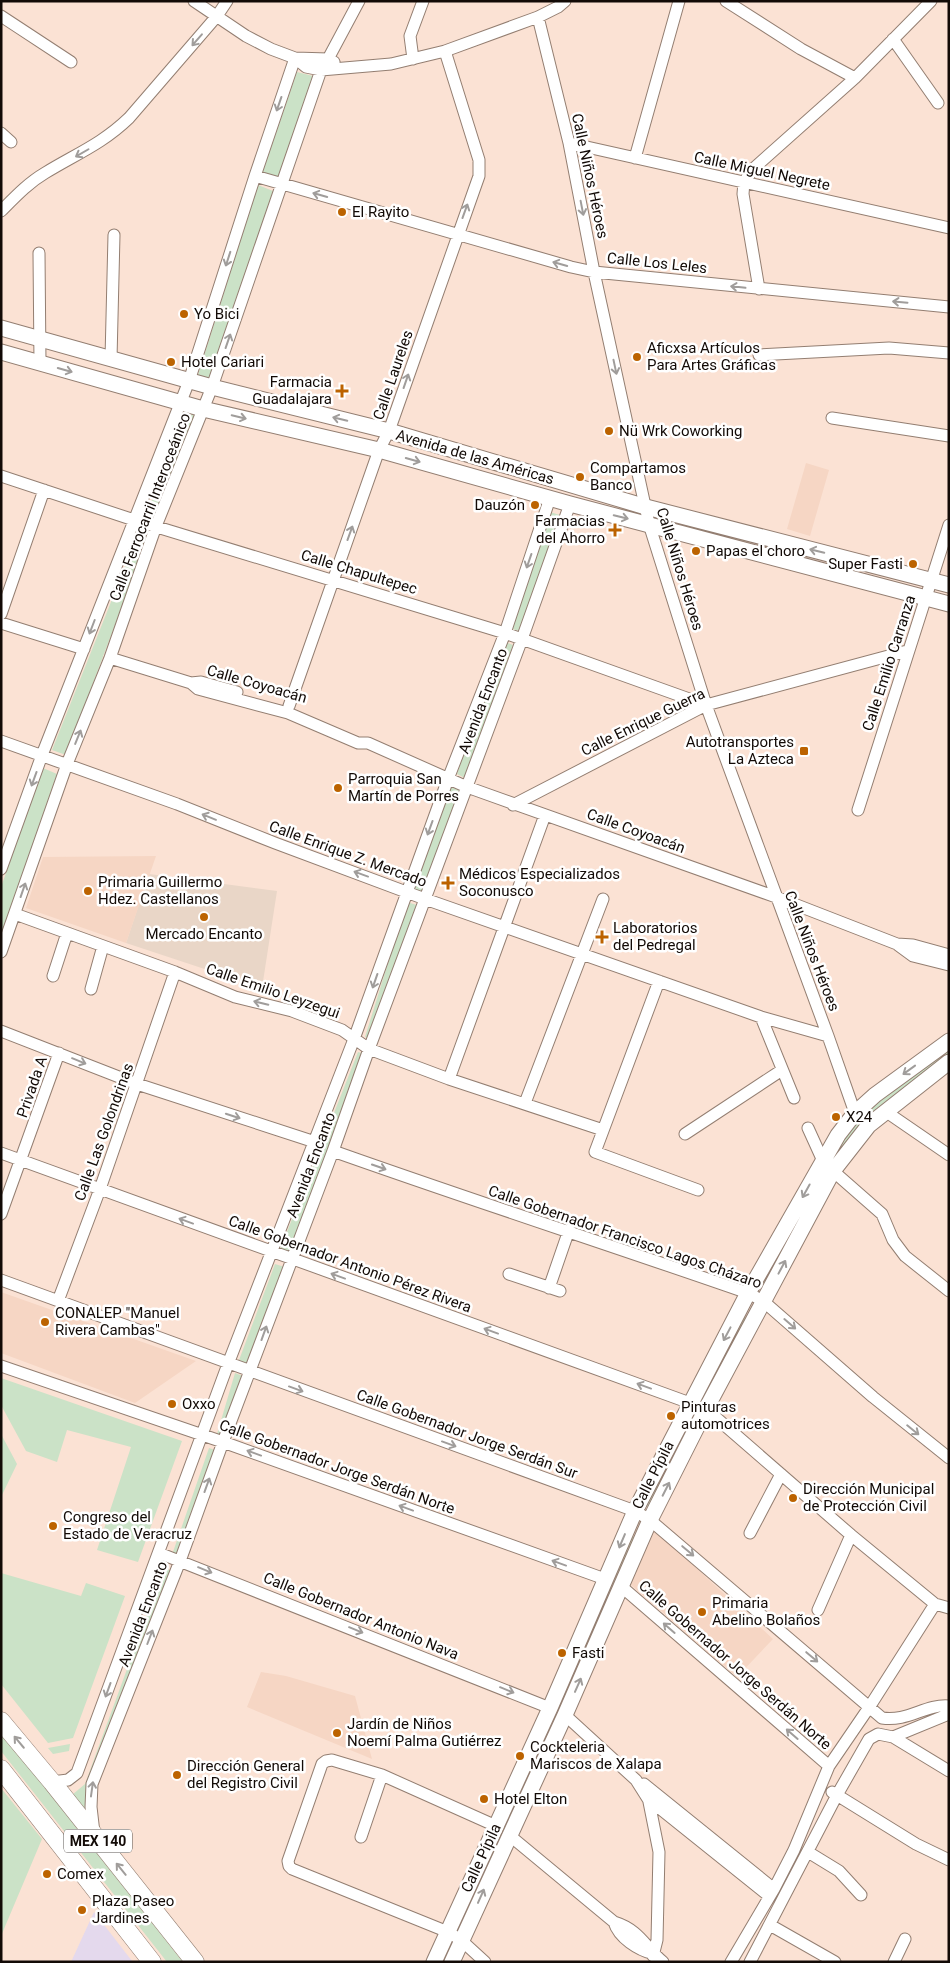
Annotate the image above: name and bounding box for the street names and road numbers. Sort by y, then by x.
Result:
street label: Calle Niños Héroes [568,112,612,240]
street label: Calle Miguel Negrete [692,148,832,194]
street label: Calle Los Leles [606,249,708,277]
street label: Calle Laureles [369,328,417,422]
street label: Calle Ferrocarril Interoceánico [106,411,194,603]
street label: Avenida de las Américas [394,426,556,488]
street label: Calle Niños Héroes [653,505,707,633]
street label: Calle Chapultepec [299,546,419,598]
street label: Calle Emilio Carranza [859,593,919,733]
street label: Avenida Encanto [455,646,511,756]
street label: Calle Coyoacán [205,661,309,707]
street label: Calle Enrique Guerra [578,684,708,760]
street label: Calle Coyoacán [584,805,688,857]
street label: Calle Enrique Z. Mercado [267,817,429,891]
street label: Calle Niños Héroes [781,888,843,1014]
street label: Calle Emilio Leyzegui [204,960,342,1022]
street label: Privada A [13,1054,51,1120]
street label: Calle Las Golondrinas [71,1061,137,1203]
street label: Avenida Encanto [283,1110,339,1220]
street label: Calle Gobernador Francisco Lagos Cházaro [486,1182,764,1292]
street label: Calle Gobernador Antonio Pérez Rivera [226,1212,474,1316]
street label: Calle Gobernador Jorge Serdán Sur [354,1386,580,1482]
street label: Calle Gobernador Jorge Serdán Norte [217,1416,457,1518]
street label: Calle Pípila [628,1438,678,1512]
street label: Avenida Encanto [115,1559,171,1669]
street label: Calle Gobernador Antonio Nava [261,1569,461,1663]
street label: Calle Gobernador Jorge Serdán Norte [635,1576,835,1754]
street label: Calle Pípila [457,1821,505,1895]
road number: MEX 140 [64,1830,132,1852]

